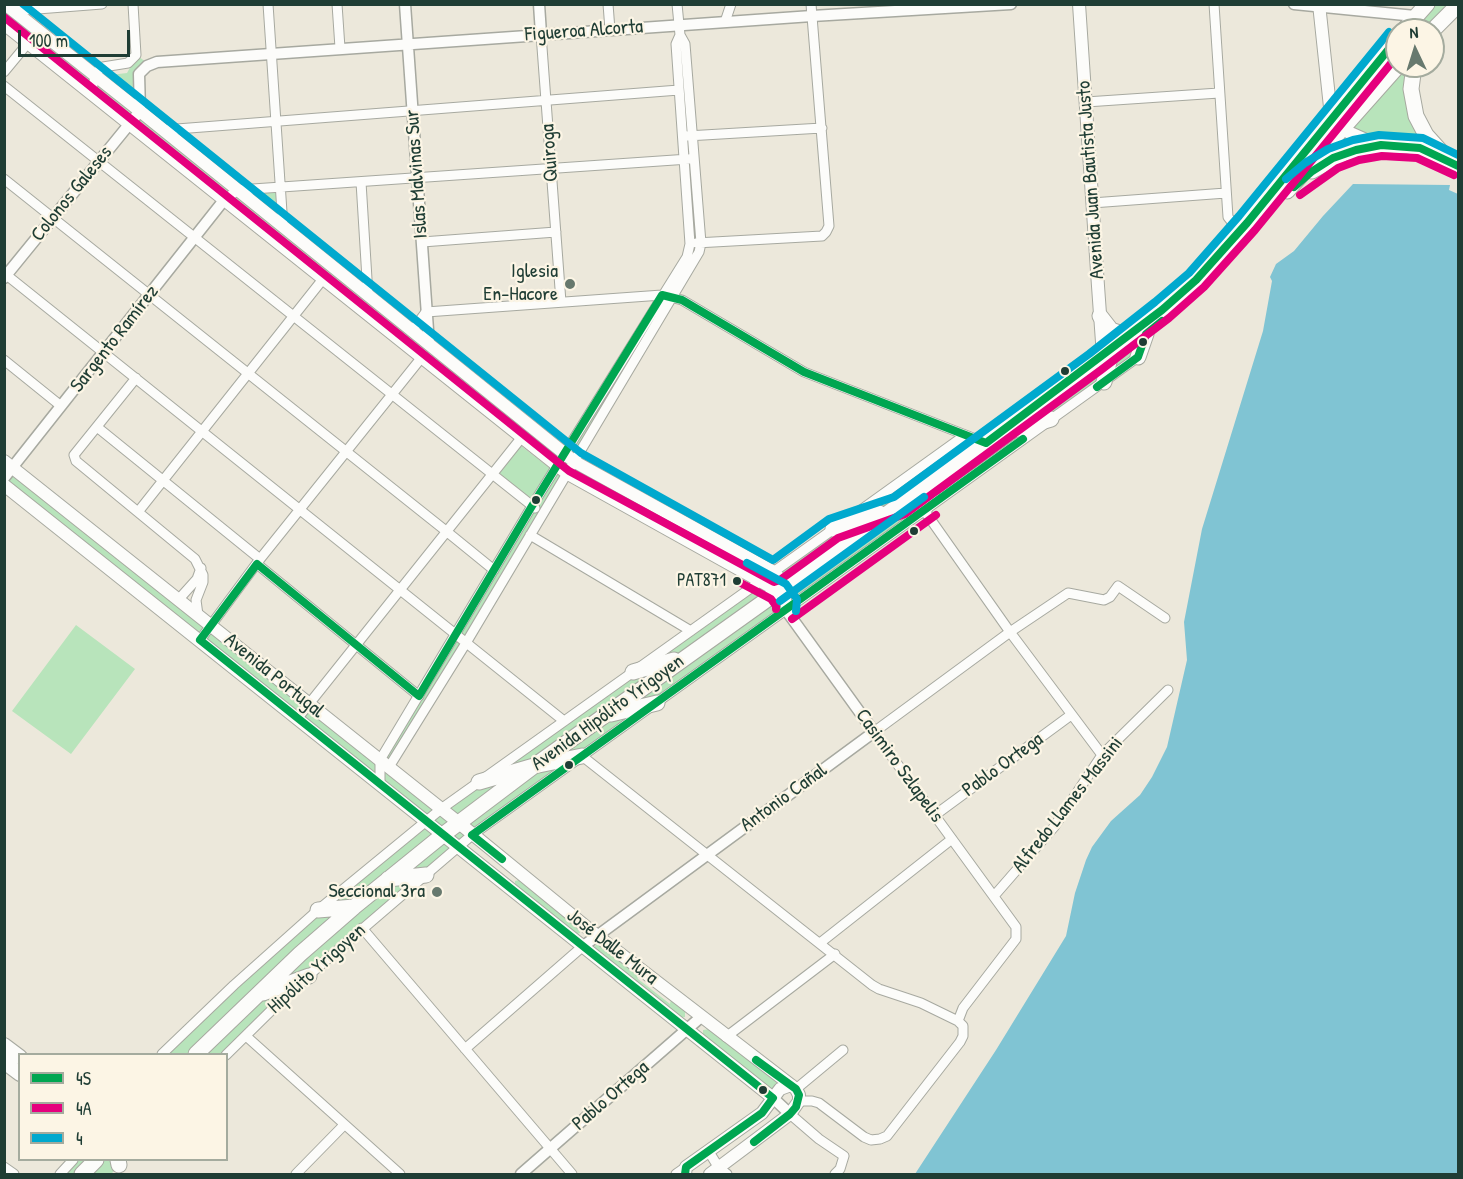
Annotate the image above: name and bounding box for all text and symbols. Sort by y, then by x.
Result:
street label: Figueroa Alcorta [524,15,644,47]
scale bar [21,18,134,56]
north arrow [1385,18,1445,78]
text: N [1409,21,1419,43]
text: 100 m [29,28,68,53]
street label: Avenida Juan Bautista Justo [1072,80,1110,280]
street label: Islas Malvinas Sur [401,109,433,239]
street label: Quiroga [536,123,564,183]
street label: Colonos Galeses [26,141,118,247]
place label: Iglesia En-Hacore [483,260,558,307]
marker: Iglesia En-Hacore [563,277,577,291]
street label: Sargento Ramírez [66,281,164,397]
unlabelled marker [1137,336,1149,348]
unlabelled marker [1059,365,1071,377]
unlabelled marker [530,494,542,506]
unlabelled marker [908,525,920,537]
place label: PAT871 [677,570,726,592]
marker: PAT871 [731,575,743,587]
street label: Avenida Portugal [219,628,329,724]
street label: Avenida Hipólito Yrigoyen [527,650,689,776]
street label: Casimiro Szlapelis [850,705,948,827]
street label: Pablo Ortega [958,728,1048,802]
street label: Alfredo Llames Massini [1007,732,1129,878]
unlabelled marker [563,759,575,771]
street label: Antonio Cañal [736,759,832,837]
place label: Seccional 3ra [329,880,425,904]
marker: Seccional 3ra [430,885,444,899]
street label: José Dalle Mura [561,904,663,990]
street label: Hipólito Yrigoyen [263,919,371,1019]
legend [18,1053,228,1161]
street label: Pablo Ortega [568,1056,654,1136]
text: 4S [76,1066,91,1091]
unlabelled marker [757,1084,769,1096]
text: 4A [76,1096,92,1121]
text: 4 [76,1126,83,1151]

